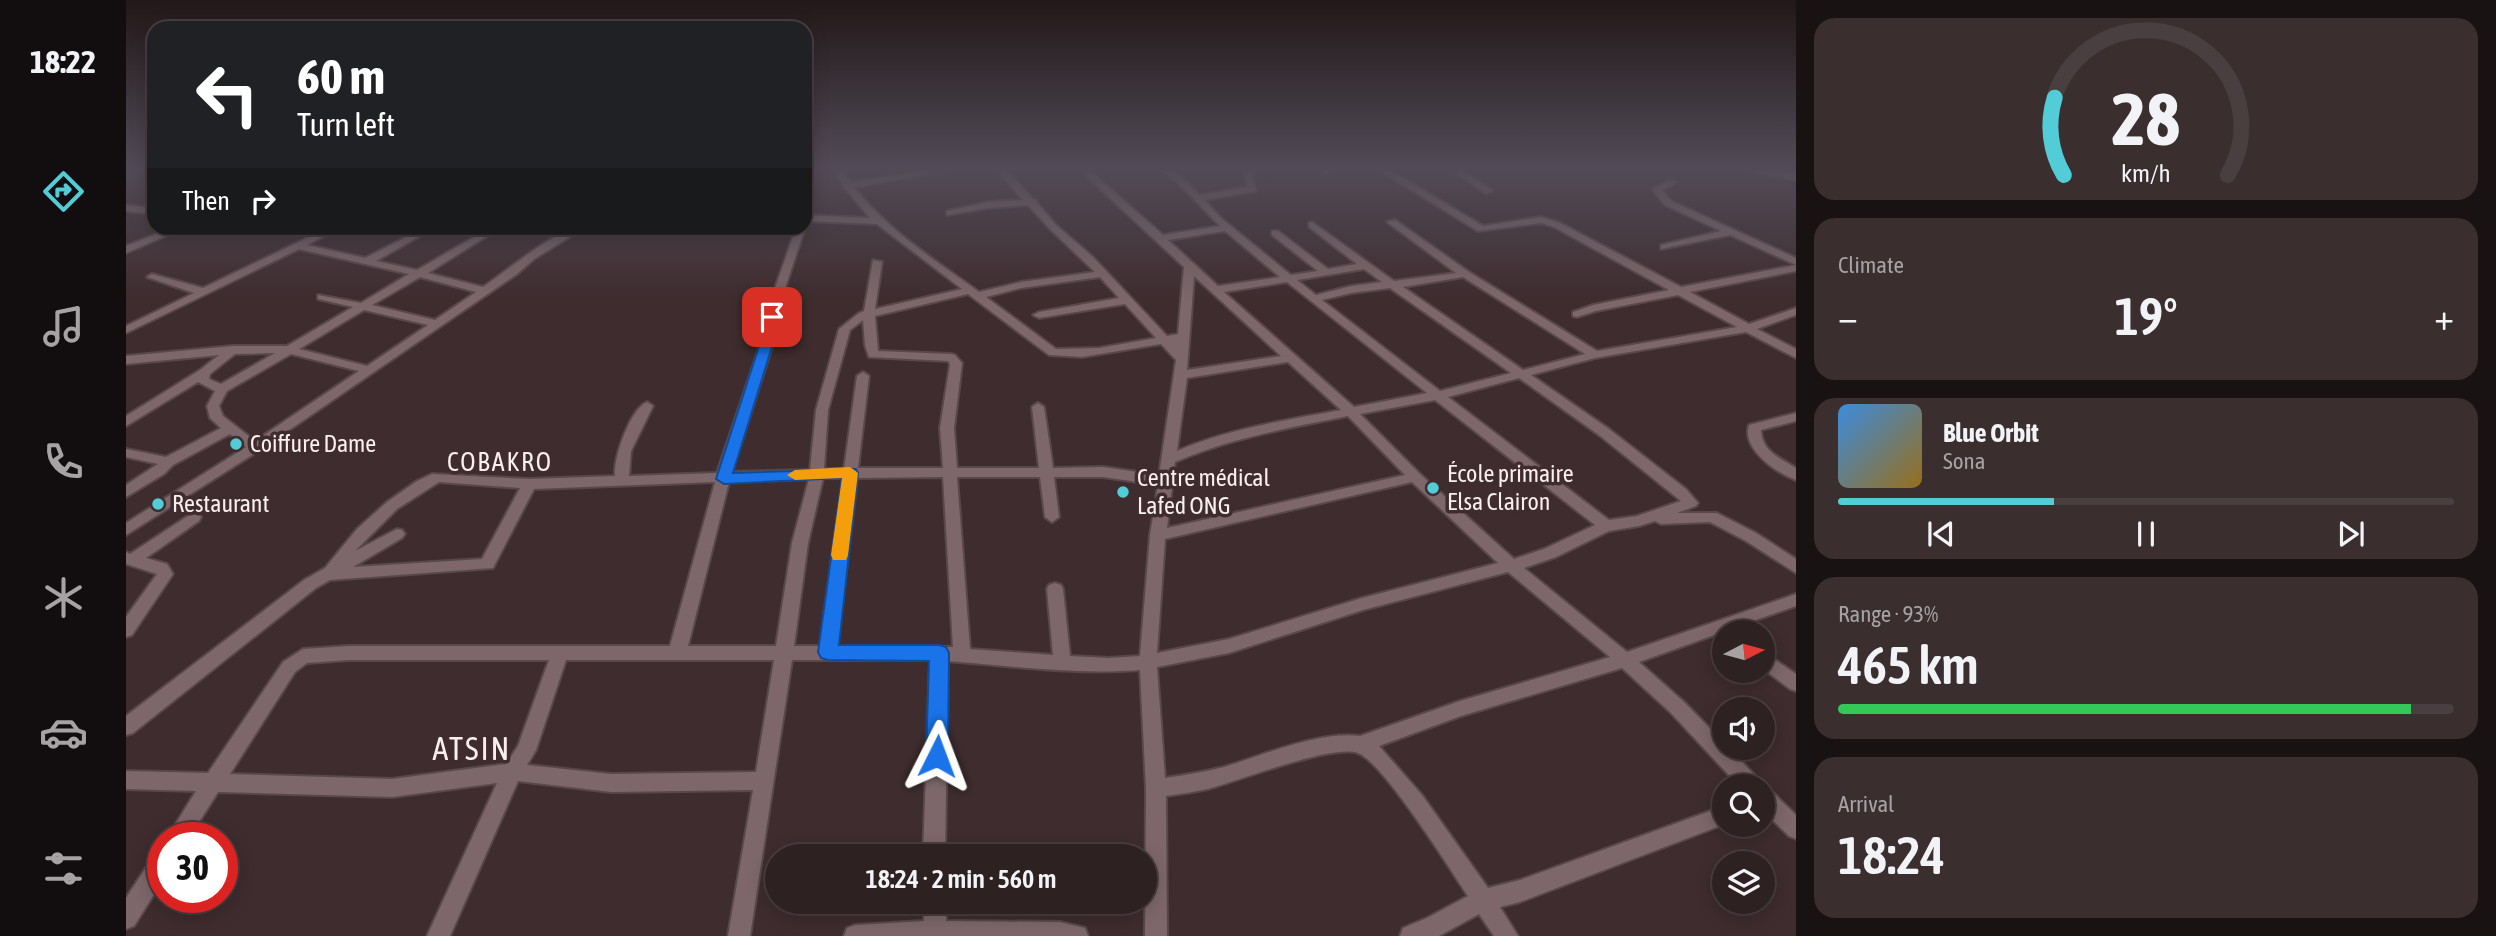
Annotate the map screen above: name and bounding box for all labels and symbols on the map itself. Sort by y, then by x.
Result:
pin [742,287,802,347]
place label: Coiffure Dame [250,430,376,457]
marker: Coiffure Dame [228,436,244,452]
district label: COBAKRO [447,447,553,477]
place label: École primaire Elsa Clairon [1447,460,1574,515]
place label: Centre médical Lafed ONG [1137,464,1271,519]
marker: École primaire Elsa Clairon [1425,480,1441,496]
marker: Centre médical Lafed ONG [1115,484,1131,500]
place label: Restaurant [172,490,269,517]
marker: Restaurant [150,496,166,512]
north arrow [1712,620,1774,682]
position arrow [900,719,974,793]
district label: ATSIN [433,730,511,767]
speed limit sign: 30 [147,822,238,913]

